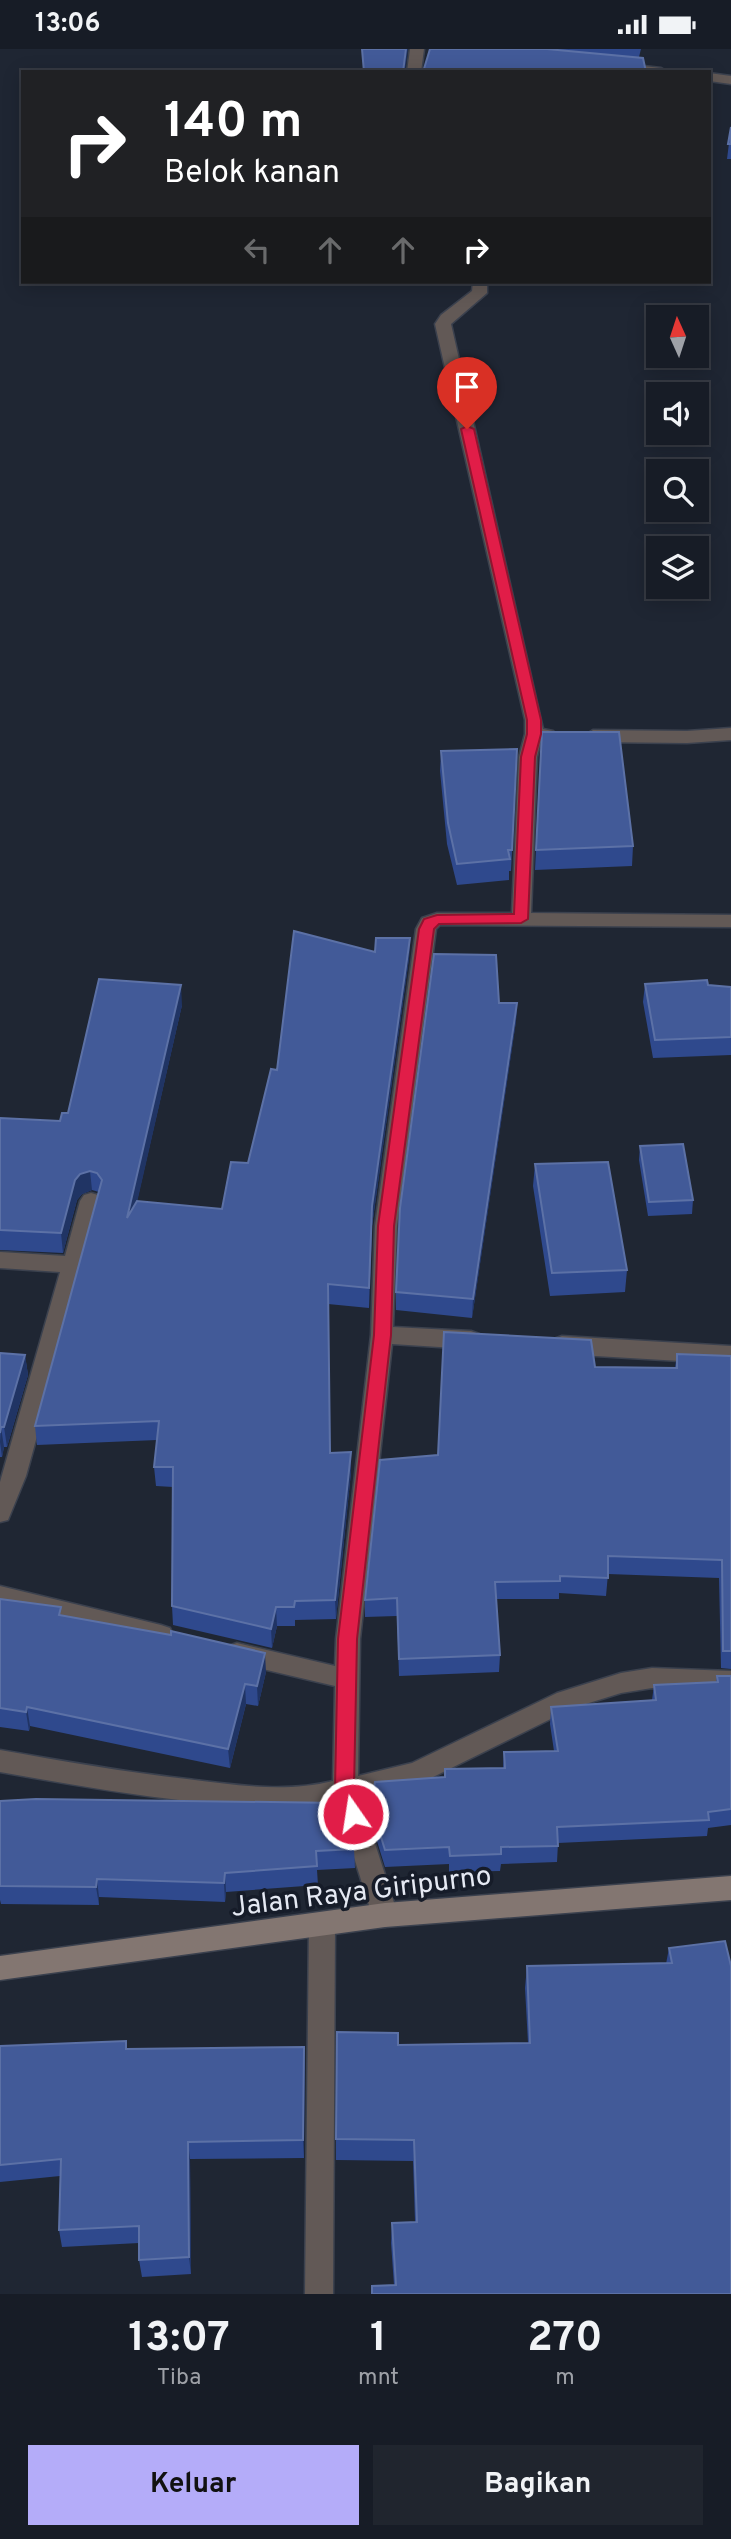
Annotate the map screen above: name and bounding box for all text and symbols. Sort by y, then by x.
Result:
text: 13:06 [35,8,100,41]
text: 140 m [164,93,303,155]
icon: right [49,98,140,189]
text: Belok kanan [164,154,340,194]
icon: left [238,231,276,269]
icon: ahead [311,231,349,269]
icon: ahead [384,231,422,269]
icon: right [457,231,495,269]
north arrow [646,305,709,367]
map controls [646,305,709,599]
pin [437,357,497,429]
icon: arrive [448,368,486,406]
button: sound [646,382,709,445]
button: search [646,459,709,522]
button: layers [646,536,709,599]
position arrow [316,1777,390,1851]
street label: Jalan Raya Giripurno [229,1859,494,1927]
text: 13:07 [128,2313,230,2366]
text: 1 [370,2313,387,2366]
text: 270 [527,2313,603,2366]
text: Tiba [157,2364,201,2393]
text: mnt [358,2364,399,2393]
text: m [555,2364,575,2393]
button: Keluar [28,2445,359,2525]
button: Bagikan [373,2445,703,2525]

